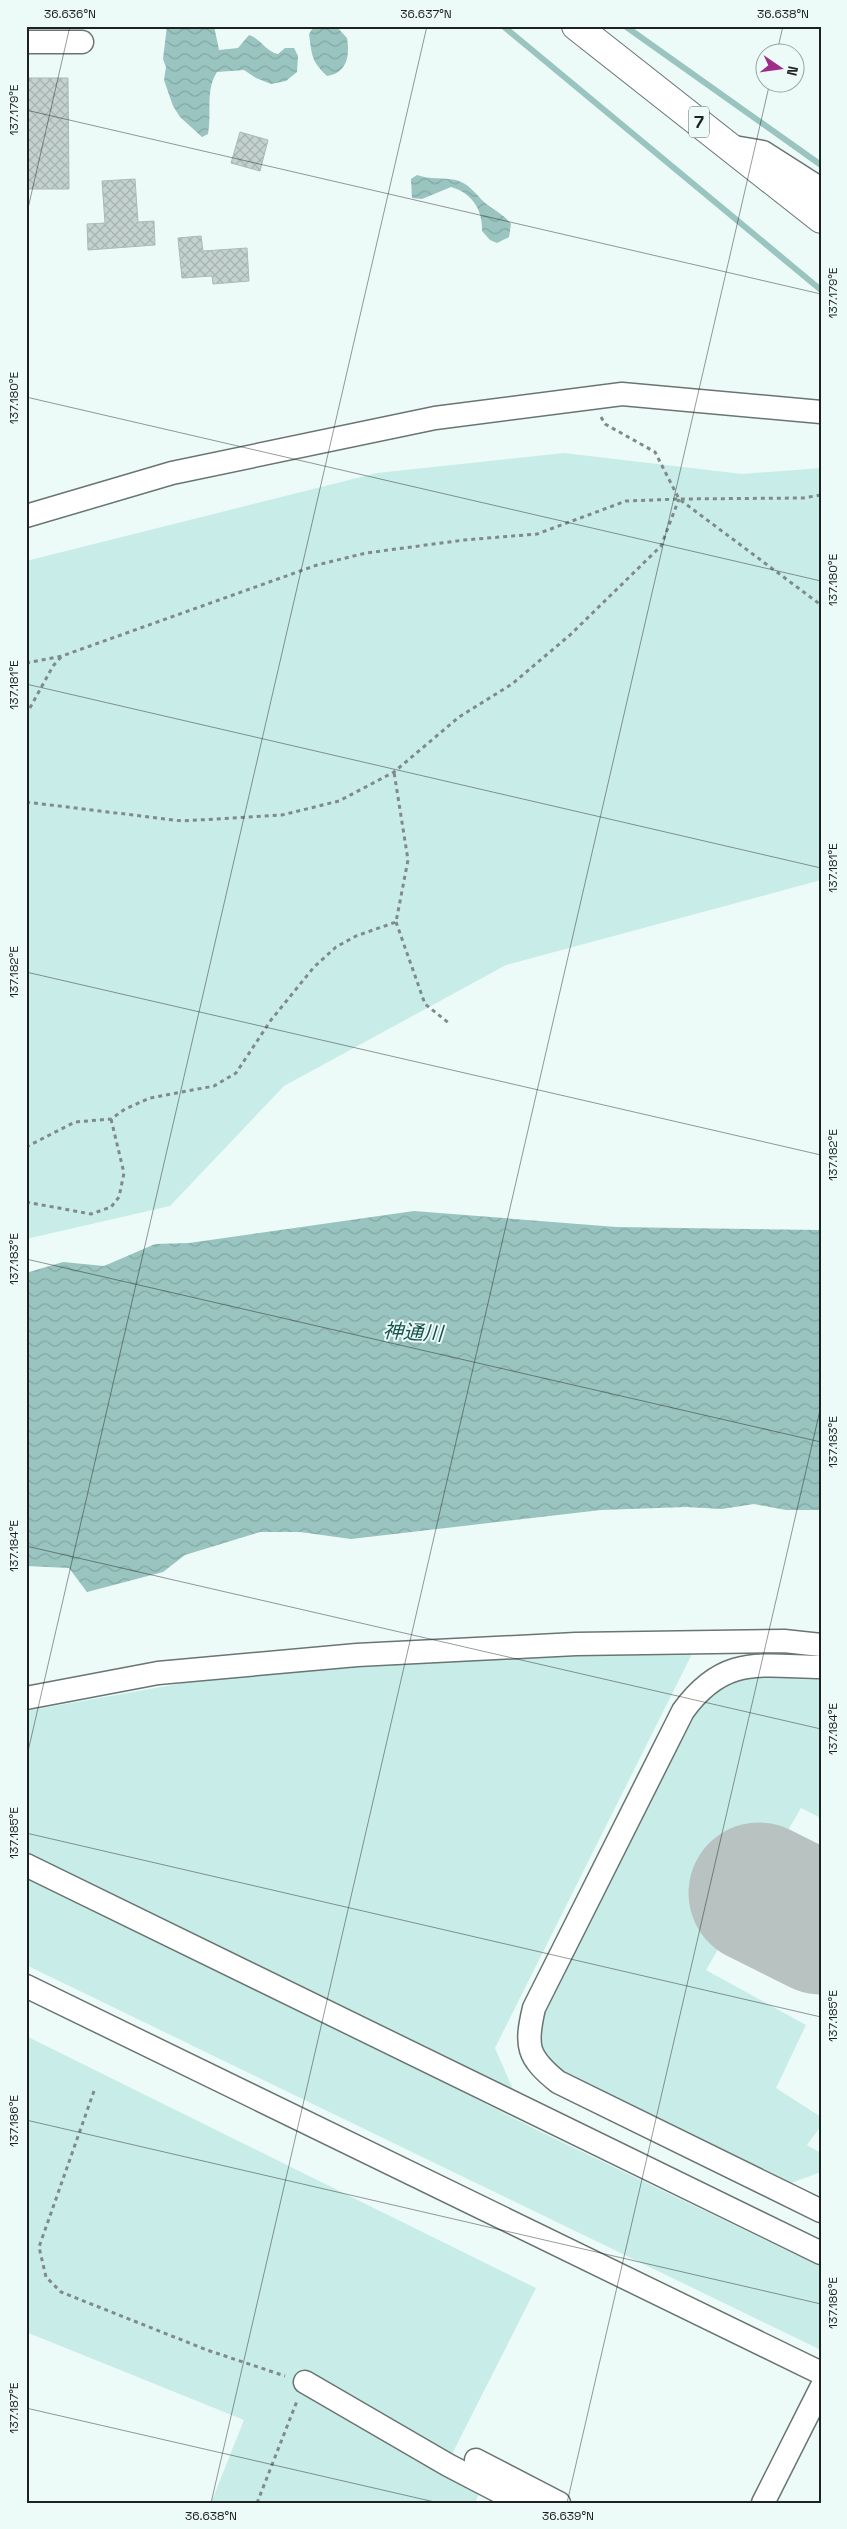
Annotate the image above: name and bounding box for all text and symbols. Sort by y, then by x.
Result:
text: 36.636°N [44,6,96,22]
text: 36.637°N [400,6,452,22]
text: 36.638°N [757,6,809,22]
north arrow [754,42,804,92]
text: N [783,64,802,78]
text: 137.179°E [6,84,22,136]
road number: 7 [689,106,709,138]
text: 137.179°E [825,267,841,319]
text: 137.180°E [6,372,22,424]
text: 137.180°E [825,554,841,606]
text: 137.181°E [6,660,22,710]
text: 137.181°E [825,843,841,893]
text: 137.182°E [6,946,22,998]
text: 137.182°E [825,1129,841,1181]
text: 137.183°E [6,1233,22,1285]
water label: 神通川 [382,1317,446,1347]
text: 137.183°E [825,1416,841,1468]
text: 137.184°E [6,1520,22,1572]
text: 137.184°E [825,1703,841,1755]
text: 137.185°E [6,1807,22,1859]
text: 137.185°E [825,1990,841,2042]
text: 137.186°E [6,2095,22,2147]
text: 137.186°E [825,2277,841,2329]
text: 137.187°E [6,2382,22,2434]
text: 36.638°N [185,2508,237,2524]
text: 36.639°N [542,2508,594,2524]

